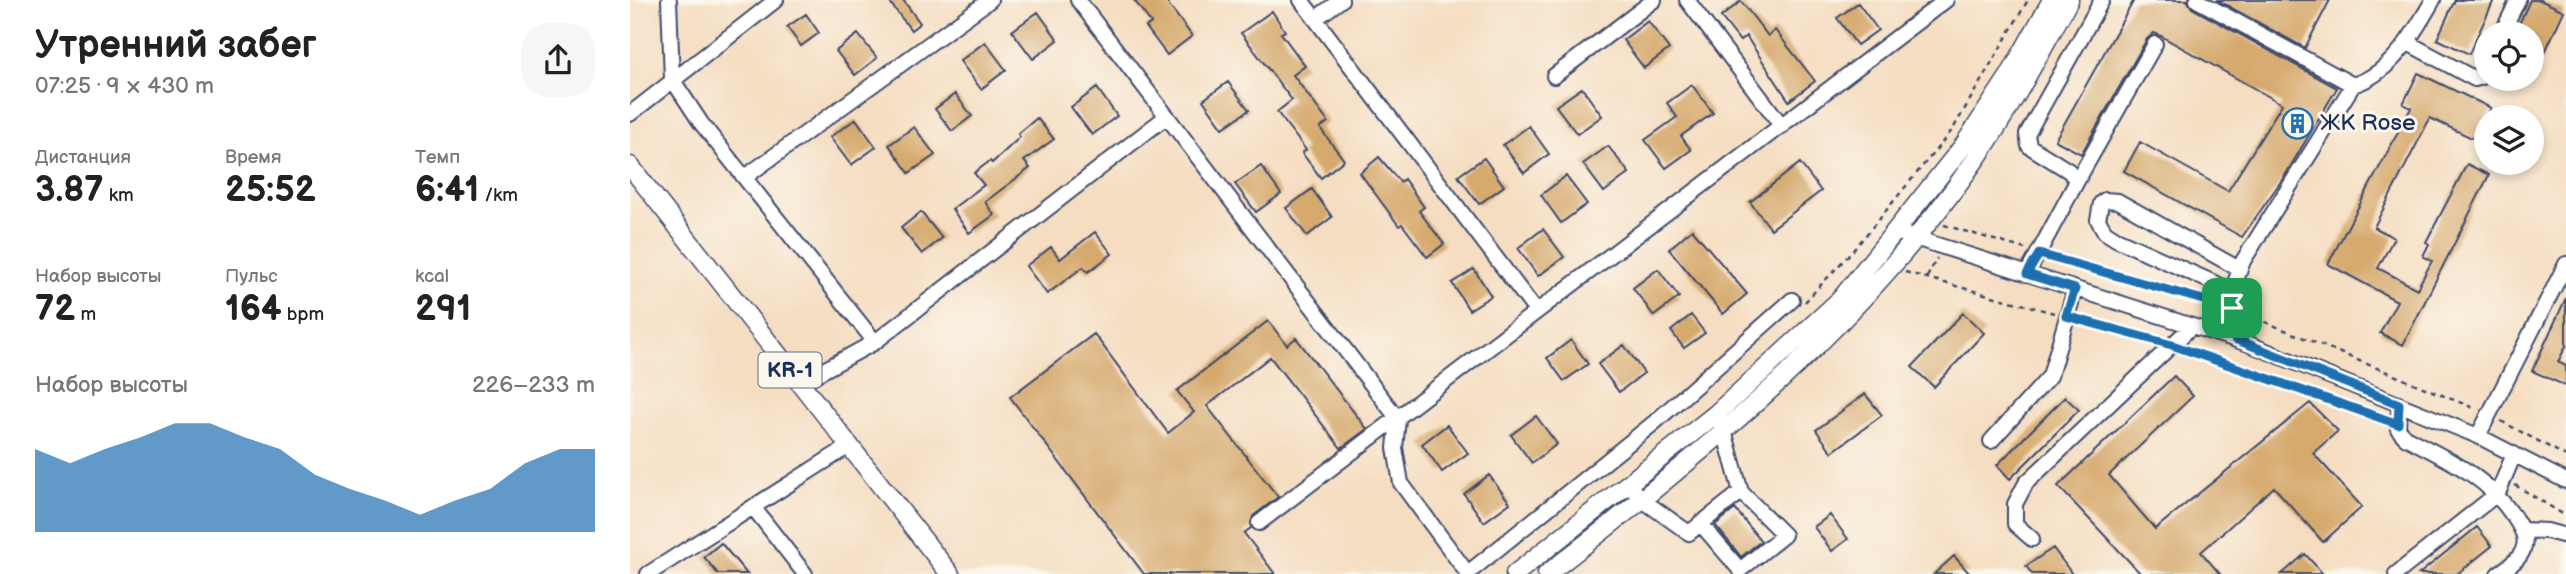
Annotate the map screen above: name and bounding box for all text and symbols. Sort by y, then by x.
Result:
map controls [2474,21,2544,175]
button: locate [2474,21,2544,91]
text: Утренний забег [35,23,317,68]
button: share [521,23,595,97]
text: 07:25 · 9 × 430 m [35,72,214,100]
button: layers [2474,105,2544,175]
building icon: ЖК Rose [2280,106,2314,140]
place label: ЖК Rose [2320,109,2416,137]
text: Дистанция [35,146,131,169]
text: Время [225,146,281,169]
text: Темп [415,146,460,169]
text: 3.87 [35,169,104,212]
text: 25:52 [225,169,316,212]
text: 6:41 [415,169,479,212]
text: km [104,184,134,207]
text: /km [479,184,518,207]
text: Набор высоты [35,265,161,288]
text: Пульс [225,265,278,288]
text: kcal [415,265,449,288]
pin [2202,278,2262,338]
text: 72 [35,288,75,331]
text: 164 [225,288,282,331]
text: 291 [415,288,471,331]
icon: arrive [2213,289,2251,327]
text: m [75,303,96,326]
text: bpm [282,303,324,326]
road number: KR-1 [758,352,822,388]
text: Набор высоты [35,371,188,399]
text: 226–233 m [472,371,595,399]

